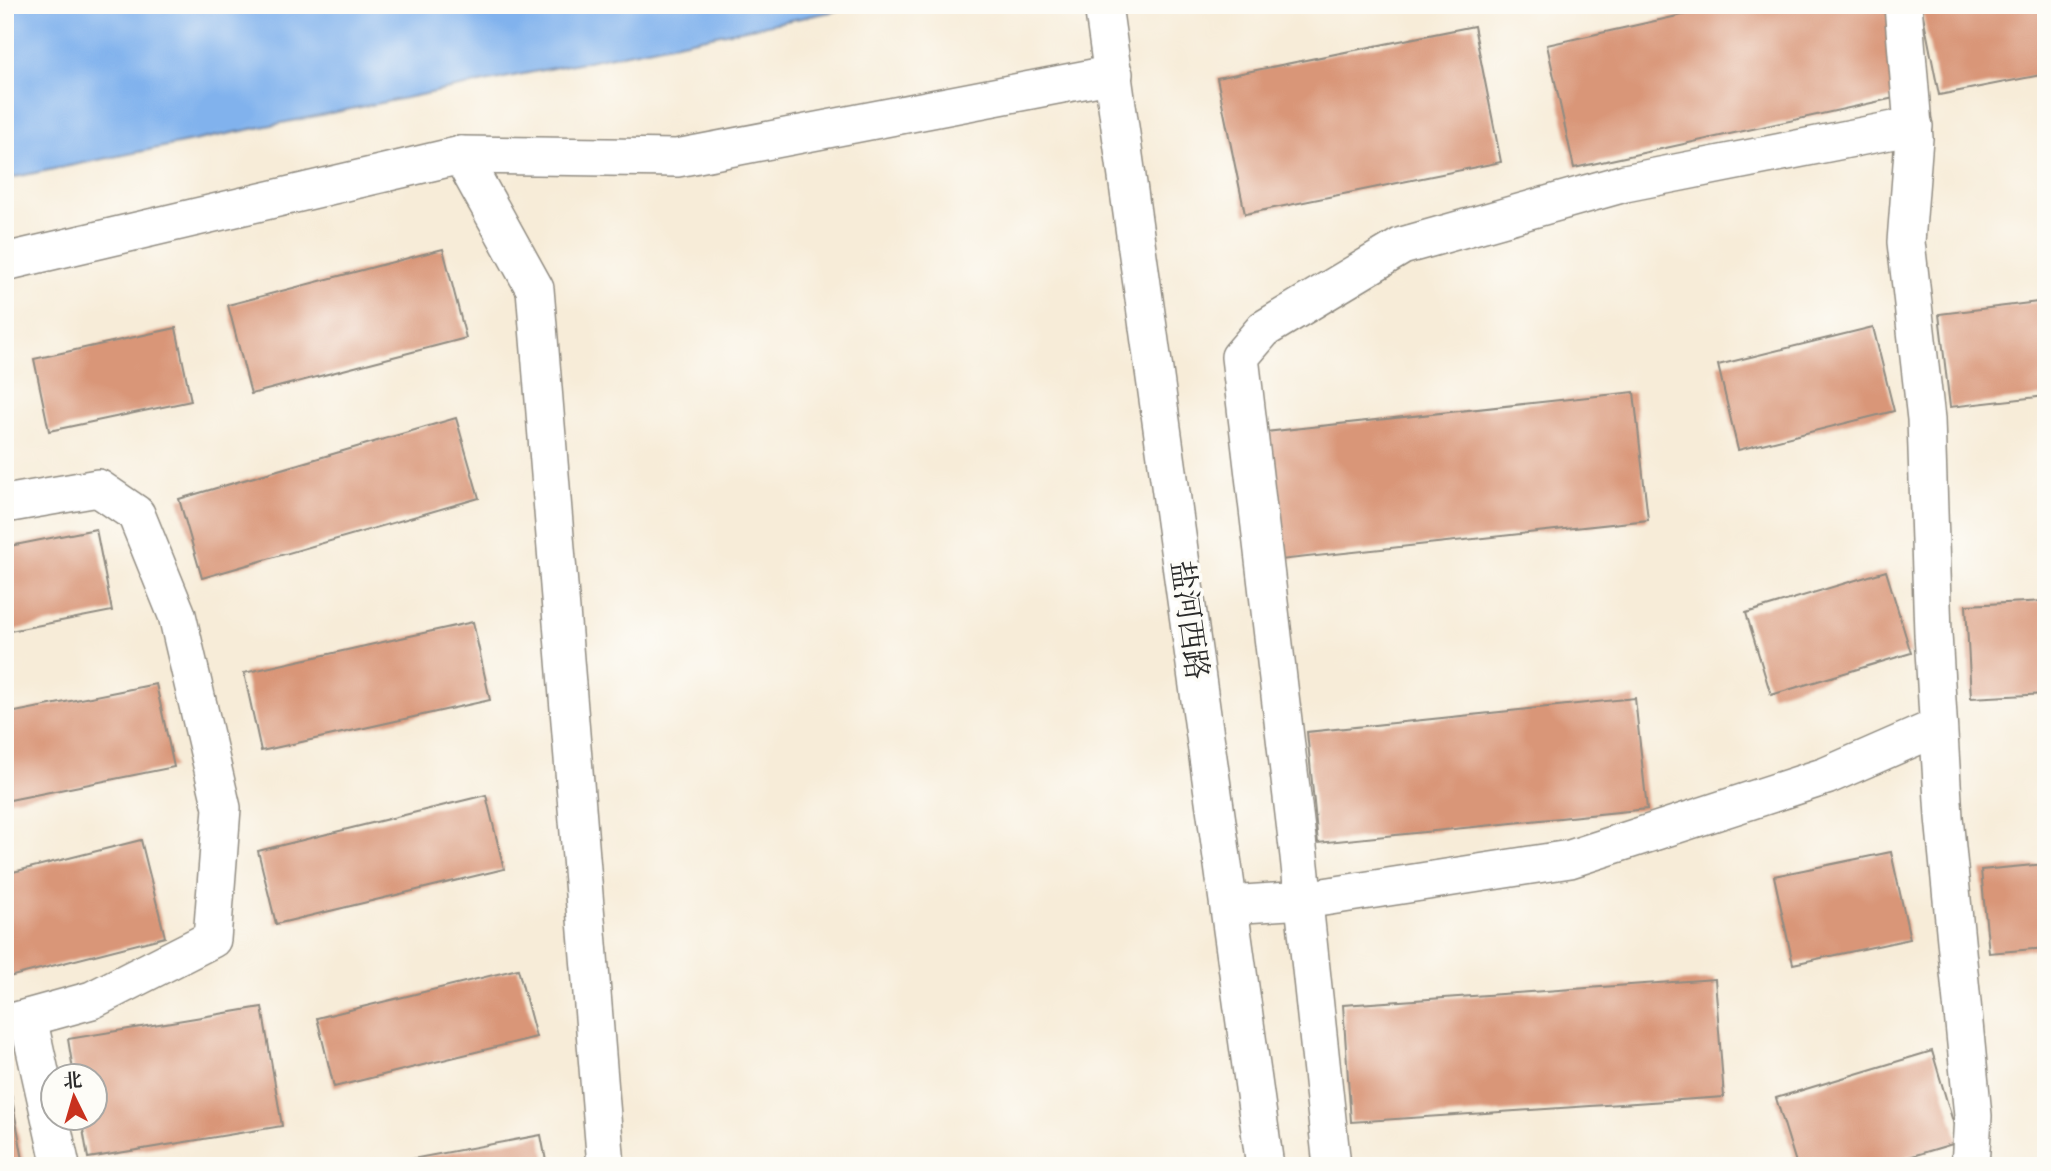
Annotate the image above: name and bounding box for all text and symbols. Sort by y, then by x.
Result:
street label: 盐河西路 [1160,558,1218,682]
north arrow [38,1062,108,1132]
text: 北 [62,1067,83,1095]

